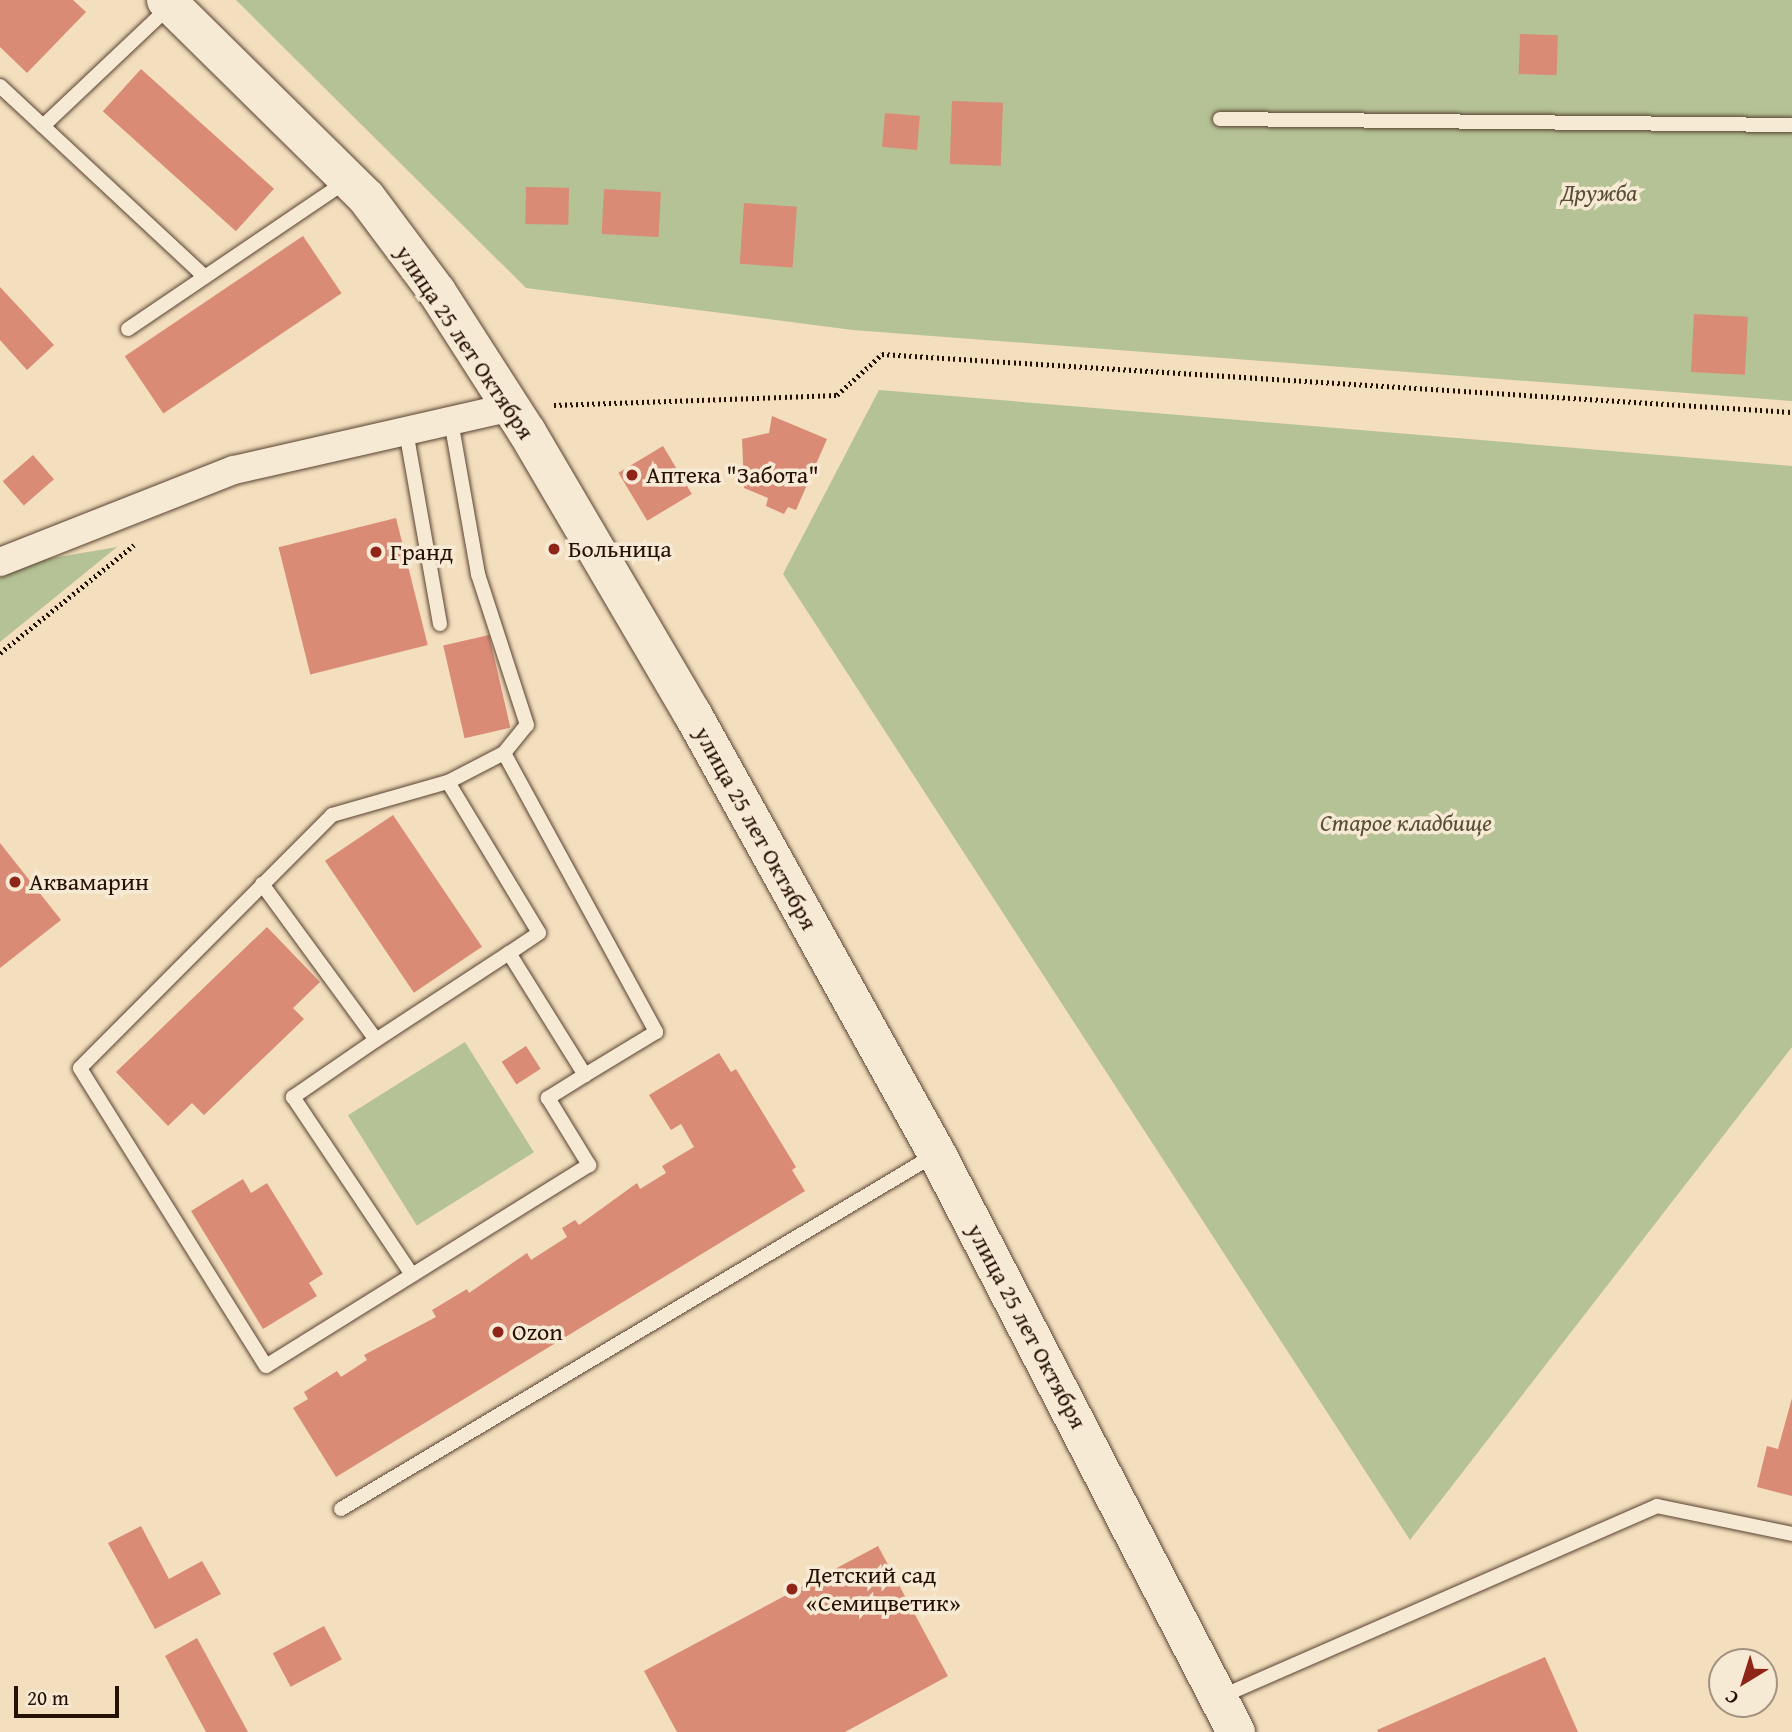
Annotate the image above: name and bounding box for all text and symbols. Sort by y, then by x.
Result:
park label: Дружба [1561,179,1637,207]
street label: улица 25 лет Октября [389,239,541,445]
place label: Аптека "Забота" [646,461,819,489]
marker: Аптека "Забота" [624,467,640,483]
place label: Больница [568,535,672,563]
place label: Гранд [390,538,453,566]
marker: Больница [546,541,562,557]
marker: Гранд [368,544,384,560]
street label: улица 25 лет Октября [688,721,824,935]
park label: Старое кладбище [1320,809,1492,837]
place label: Аквамарин [29,868,149,896]
marker: Аквамарин [7,874,23,890]
street label: улица 25 лет Октября [961,1219,1093,1433]
place label: Ozon [512,1318,563,1346]
marker: Ozon [490,1324,506,1340]
place label: Детский сад «Семицветик» [806,1561,961,1617]
marker: Детский сад «Семицветик» [784,1581,800,1597]
north arrow [1708,1648,1778,1718]
scale bar [18,1672,122,1716]
text: 20 m [27,1682,69,1713]
text: С [1718,1684,1744,1712]

